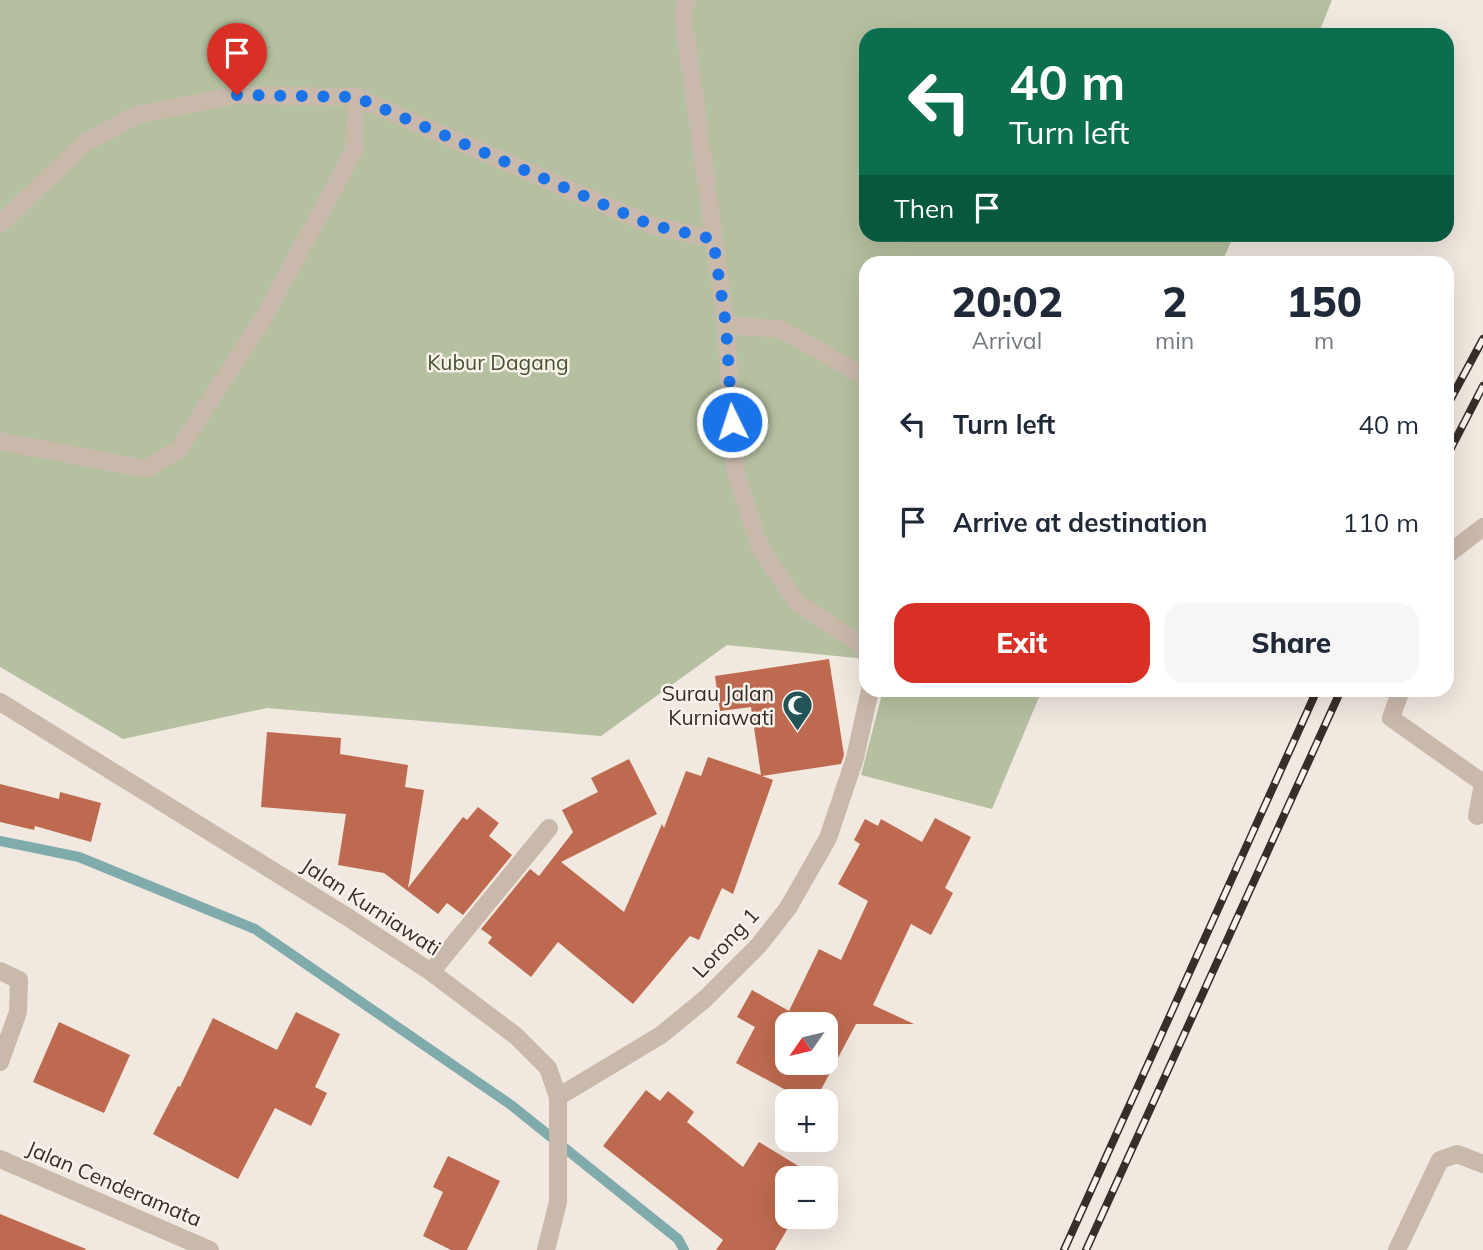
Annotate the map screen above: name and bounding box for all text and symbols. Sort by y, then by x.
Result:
pin [207,23,267,95]
icon: arrive [218,34,256,72]
text: 40 m [1009,51,1125,112]
icon: left [894,56,985,147]
text: Turn left [1009,112,1129,152]
icon: arrive [968,189,1006,227]
text: Then [894,192,954,225]
text: 20:02 [951,275,1063,328]
text: 2 [1162,275,1187,328]
text: 150 [1286,275,1362,328]
text: Arrival [972,326,1042,355]
text: min [1155,326,1194,355]
text: m [1314,326,1334,355]
park label: Kubur Dagang [427,349,569,375]
position arrow [695,385,769,459]
icon: left [894,405,932,443]
text: Turn left [953,408,1055,441]
text: 40 m [1358,408,1419,441]
icon: arrive [894,503,932,541]
text: Arrive at destination [953,506,1208,539]
text: 110 m [1343,506,1419,539]
button: Exit [894,603,1150,683]
button: Share [1164,603,1419,683]
place label: Surau Jalan Kurniawati [662,680,774,730]
mosque icon: Surau Jalan Kurniawati [780,689,814,733]
street label: Jalan Kurniawati [297,852,446,961]
street label: Lorong 1 [686,902,764,983]
north arrow [775,1012,838,1074]
map controls [775,1012,838,1229]
button: + [775,1089,838,1152]
street label: Jalan Cenderamata [23,1135,206,1232]
button: − [775,1166,838,1229]

